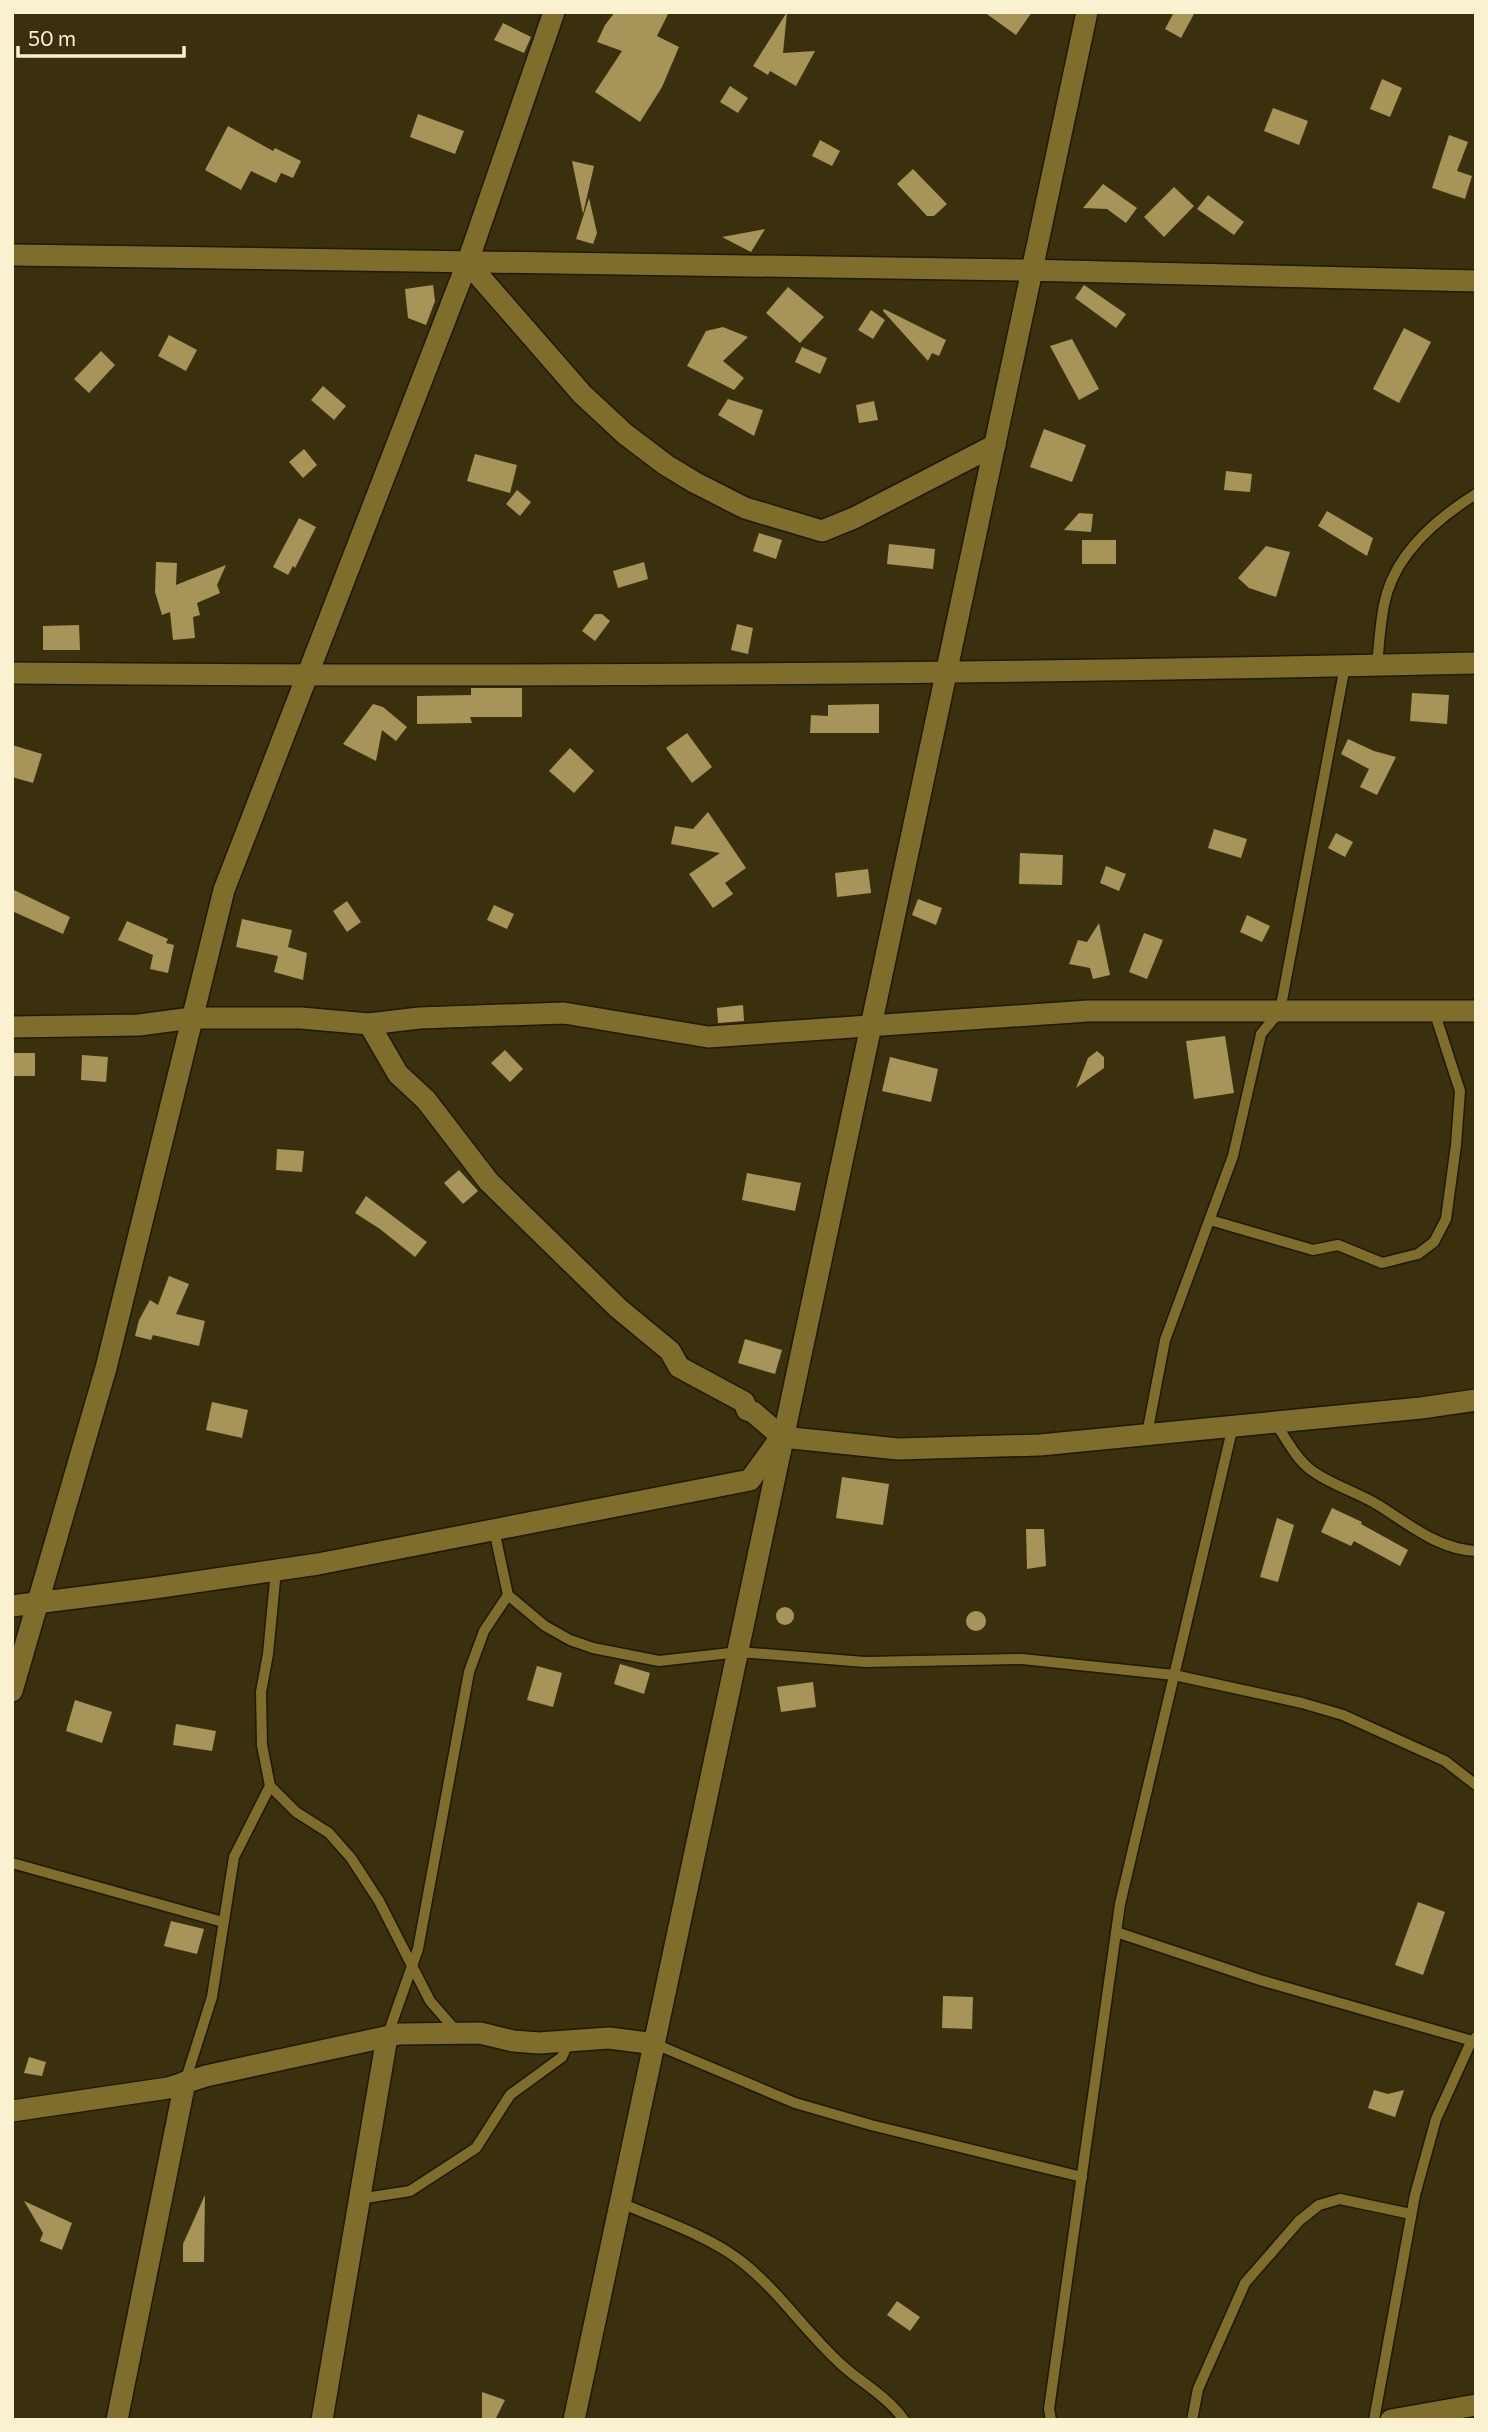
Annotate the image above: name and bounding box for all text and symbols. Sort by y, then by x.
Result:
scale bar [18,14,184,58]
text: 50 m [28,25,76,50]

